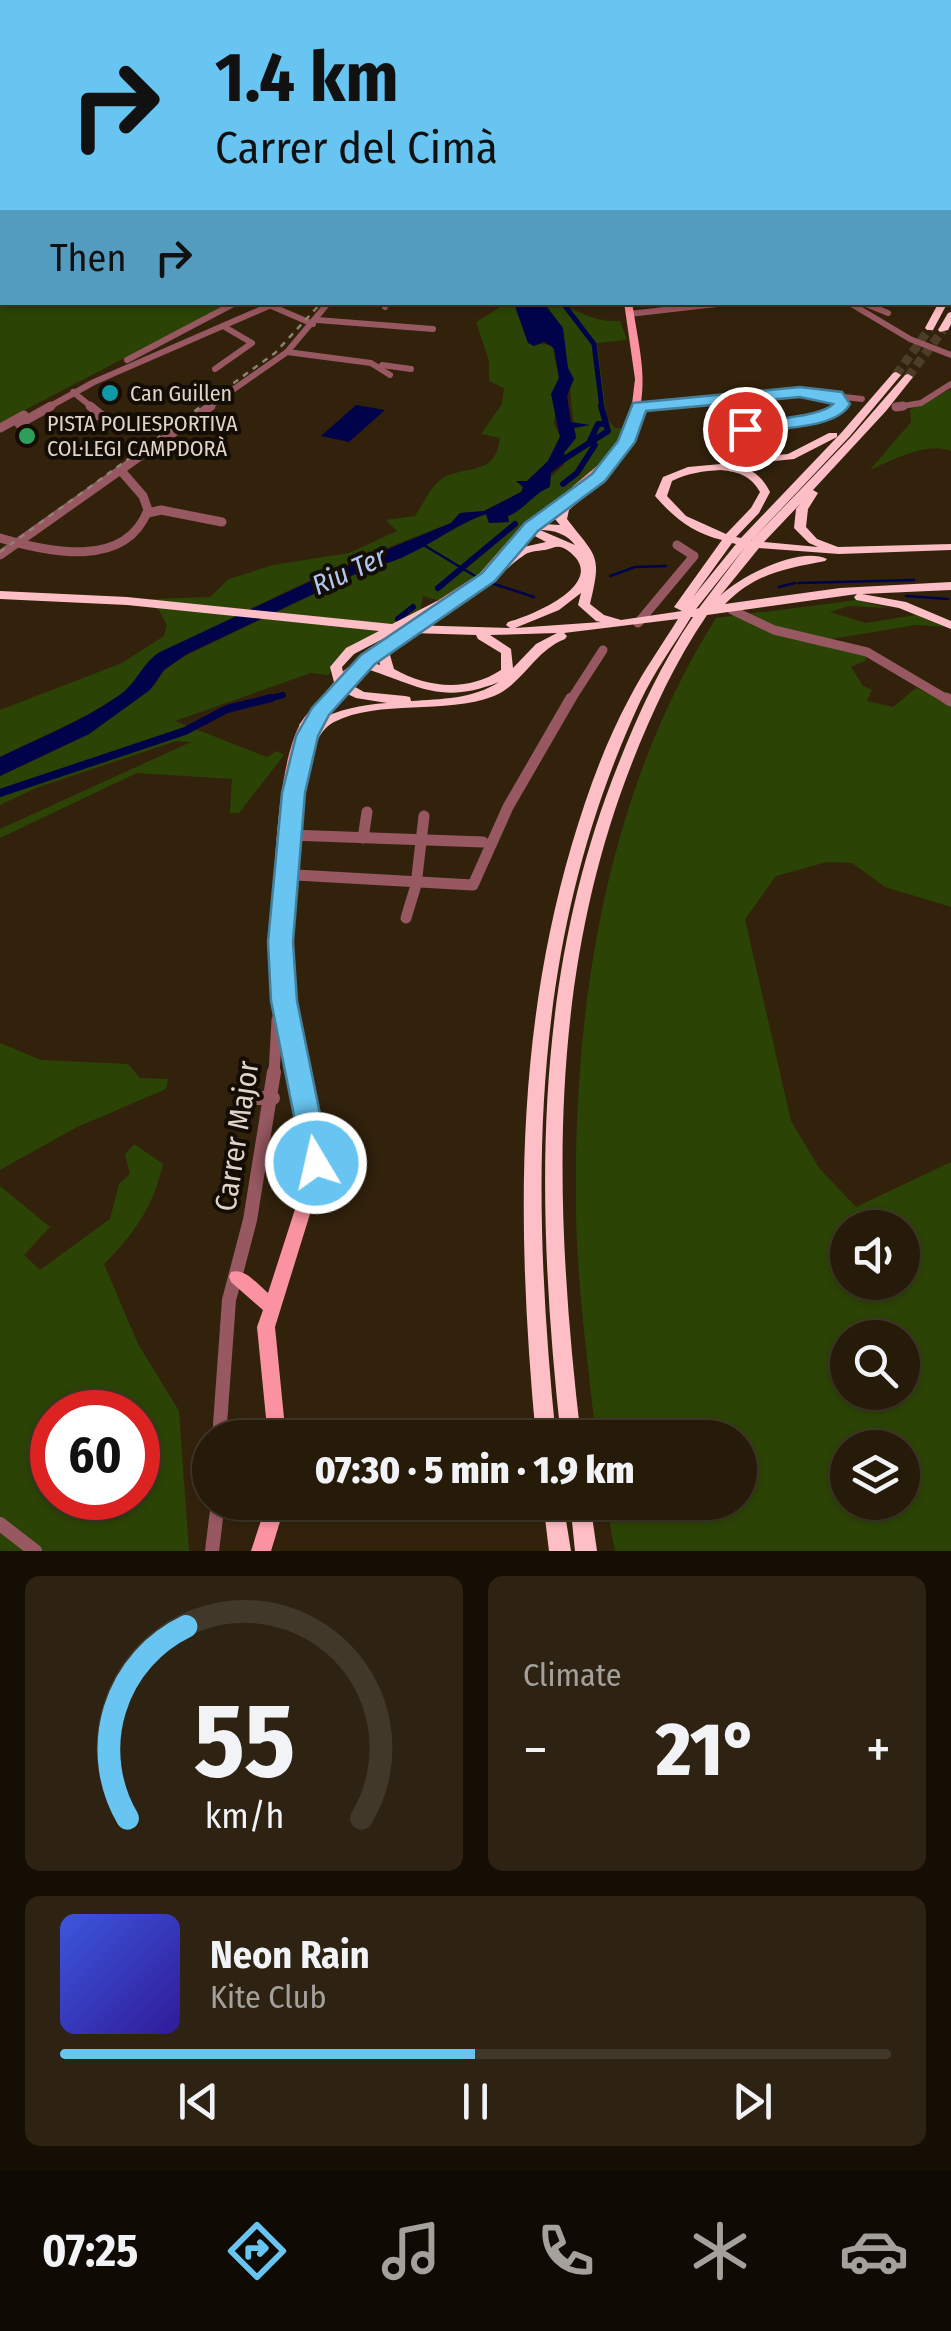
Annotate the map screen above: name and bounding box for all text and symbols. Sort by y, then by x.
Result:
text: 1.4 km [215,36,399,120]
icon: right [50,40,180,170]
text: Carrer del Cimà [215,121,498,175]
icon: right [146,230,201,285]
text: Then [50,235,126,281]
place label: Can Guillen [130,380,232,407]
marker: Can Guillen [99,382,121,404]
pin [703,387,788,472]
icon: arrive [718,402,773,457]
place label: PISTA POLIESPORTIVA COL·LEGI CAMPDORÀ [47,410,238,462]
marker: PISTA POLIESPORTIVA COL·LEGI CAMPDORÀ [16,425,38,447]
water label: Riu Ter [307,540,392,602]
street label: Carrer Major [207,1058,267,1214]
position arrow [264,1111,368,1215]
map controls [830,1210,920,1520]
button: sound [830,1210,920,1300]
button: search [830,1320,920,1410]
speed limit sign: 60 [30,1390,160,1520]
button: layers [830,1430,920,1520]
text: 07:30 · 5 min · 1.9 km [315,1447,634,1493]
text: Climate [523,1656,622,1694]
text: 55 [193,1679,295,1804]
text: 21° [656,1705,758,1795]
text: − [523,1717,548,1783]
text: + [866,1717,891,1783]
text: km/h [204,1795,284,1837]
text: Neon Rain [210,1932,370,1978]
text: Kite Club [210,1978,326,2016]
icon: previous [171,2074,226,2129]
icon: pause [448,2074,503,2129]
icon: next [725,2074,780,2129]
icon: directions [222,2216,292,2286]
icon: music [376,2216,446,2286]
icon: phone [531,2216,601,2286]
icon: climate [685,2216,755,2286]
icon: car [839,2216,909,2286]
text: 07:25 [42,2224,138,2278]

